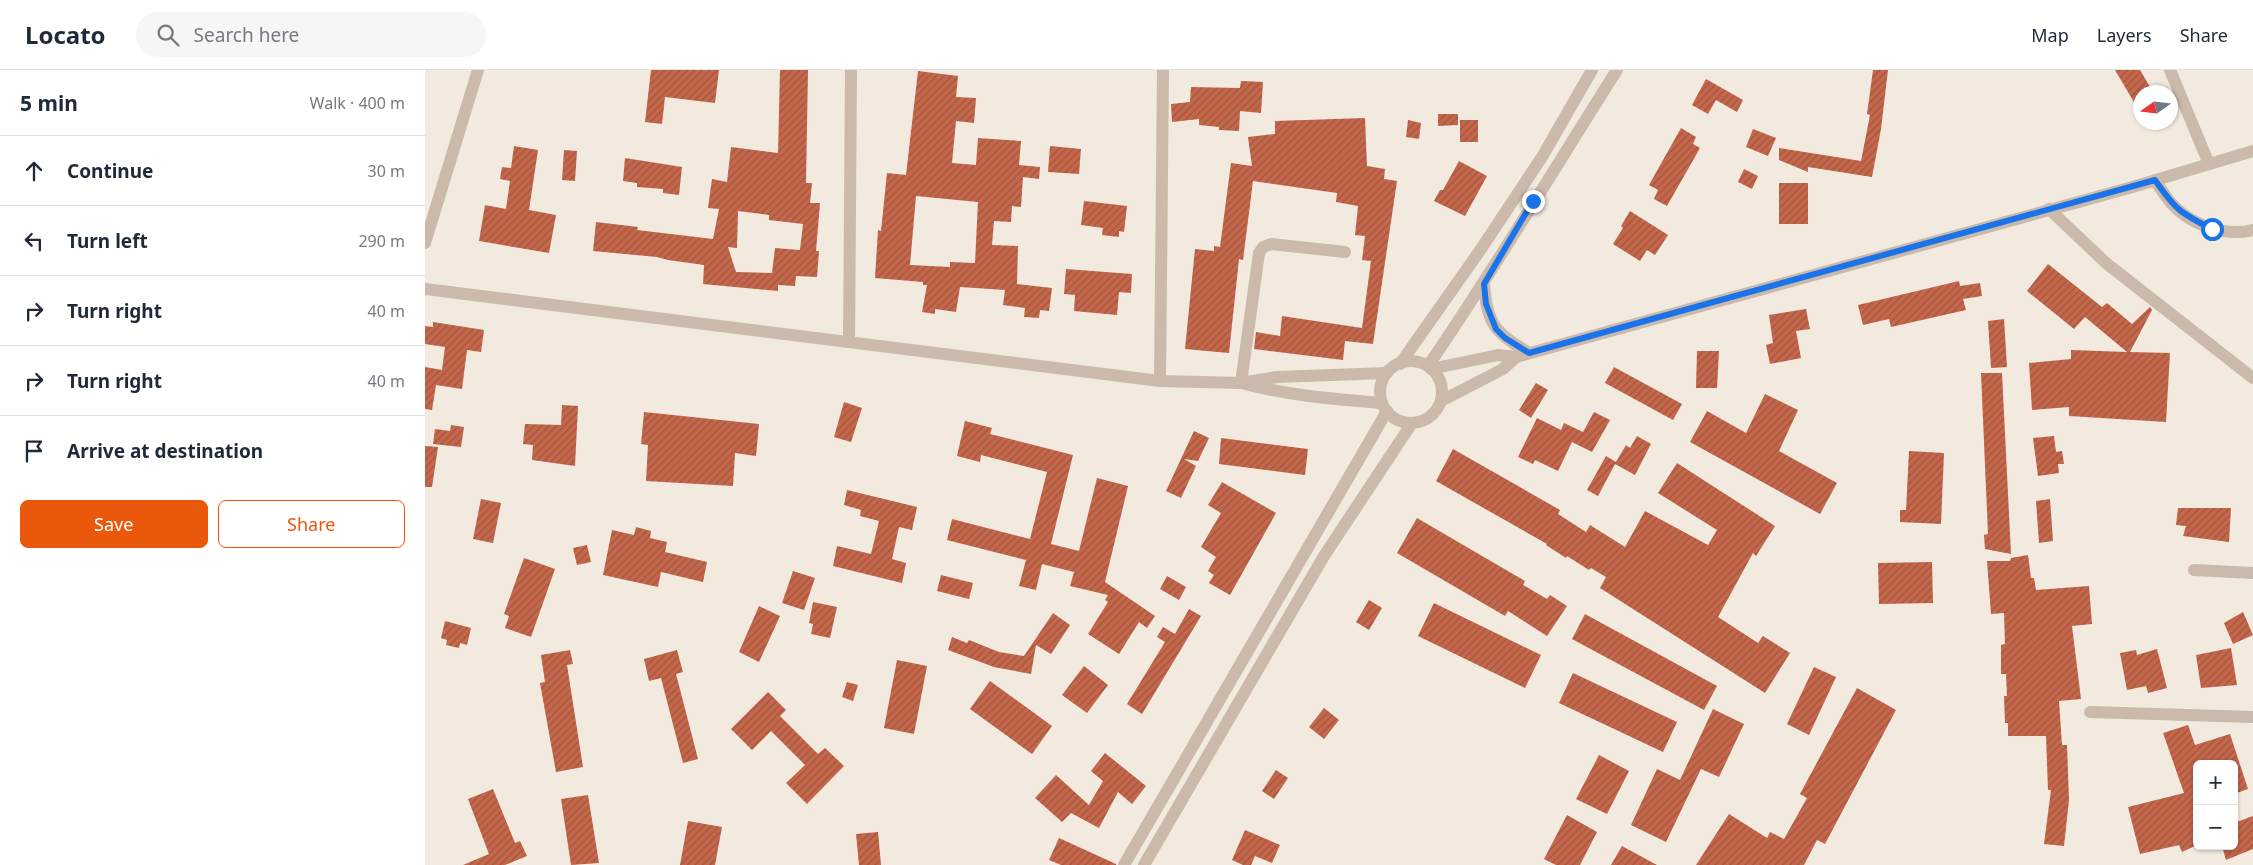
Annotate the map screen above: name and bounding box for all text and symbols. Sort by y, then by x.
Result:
search box [136,12,486,57]
text: Locato [25,18,106,51]
icon: search [154,21,182,49]
text: Search here [194,22,299,48]
text: Map [2031,23,2069,47]
text: Layers [2097,23,2152,47]
text: Share [2180,23,2228,47]
north arrow [2133,85,2178,130]
text: 5 min [20,89,78,117]
text: Walk · 400 m [310,92,405,114]
icon: ahead [20,157,48,185]
text: Continue [67,158,153,184]
text: 30 m [368,160,405,182]
route end [1522,190,1545,213]
route start [2201,218,2224,241]
icon: left [20,227,48,255]
text: Turn left [67,228,148,254]
text: 290 m [358,230,405,252]
icon: right [20,297,48,325]
text: Turn right [67,298,162,324]
text: 40 m [368,300,405,322]
icon: right [20,367,48,395]
text: Turn right [67,368,162,394]
text: 40 m [368,370,405,392]
icon: arrive [20,437,48,465]
text: Arrive at destination [67,438,263,464]
button: Save [20,500,208,548]
button: Share [218,500,405,548]
map controls [2193,760,2238,850]
button: + [2193,760,2238,805]
button: − [2193,805,2238,850]

